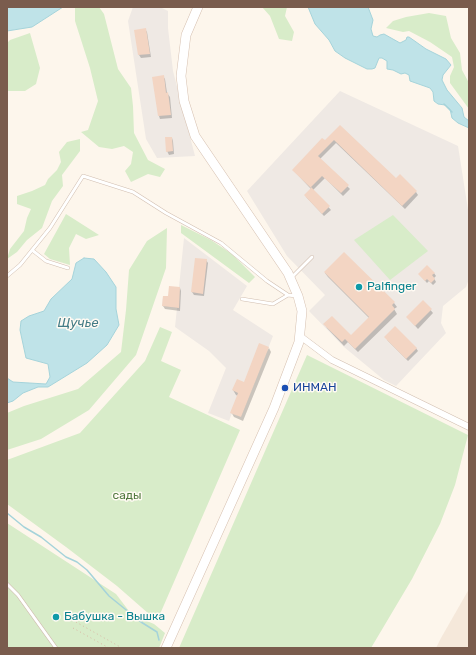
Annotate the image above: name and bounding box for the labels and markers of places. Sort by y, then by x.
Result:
place label: Palfinger [367,280,416,294]
marker: Palfinger [354,282,364,292]
place label: ИНМАН [293,381,337,395]
marker: ИНМАН [280,383,290,393]
place label: Бабушка - Вышка [64,610,165,624]
marker: Бабушка - Вышка [51,612,61,622]

